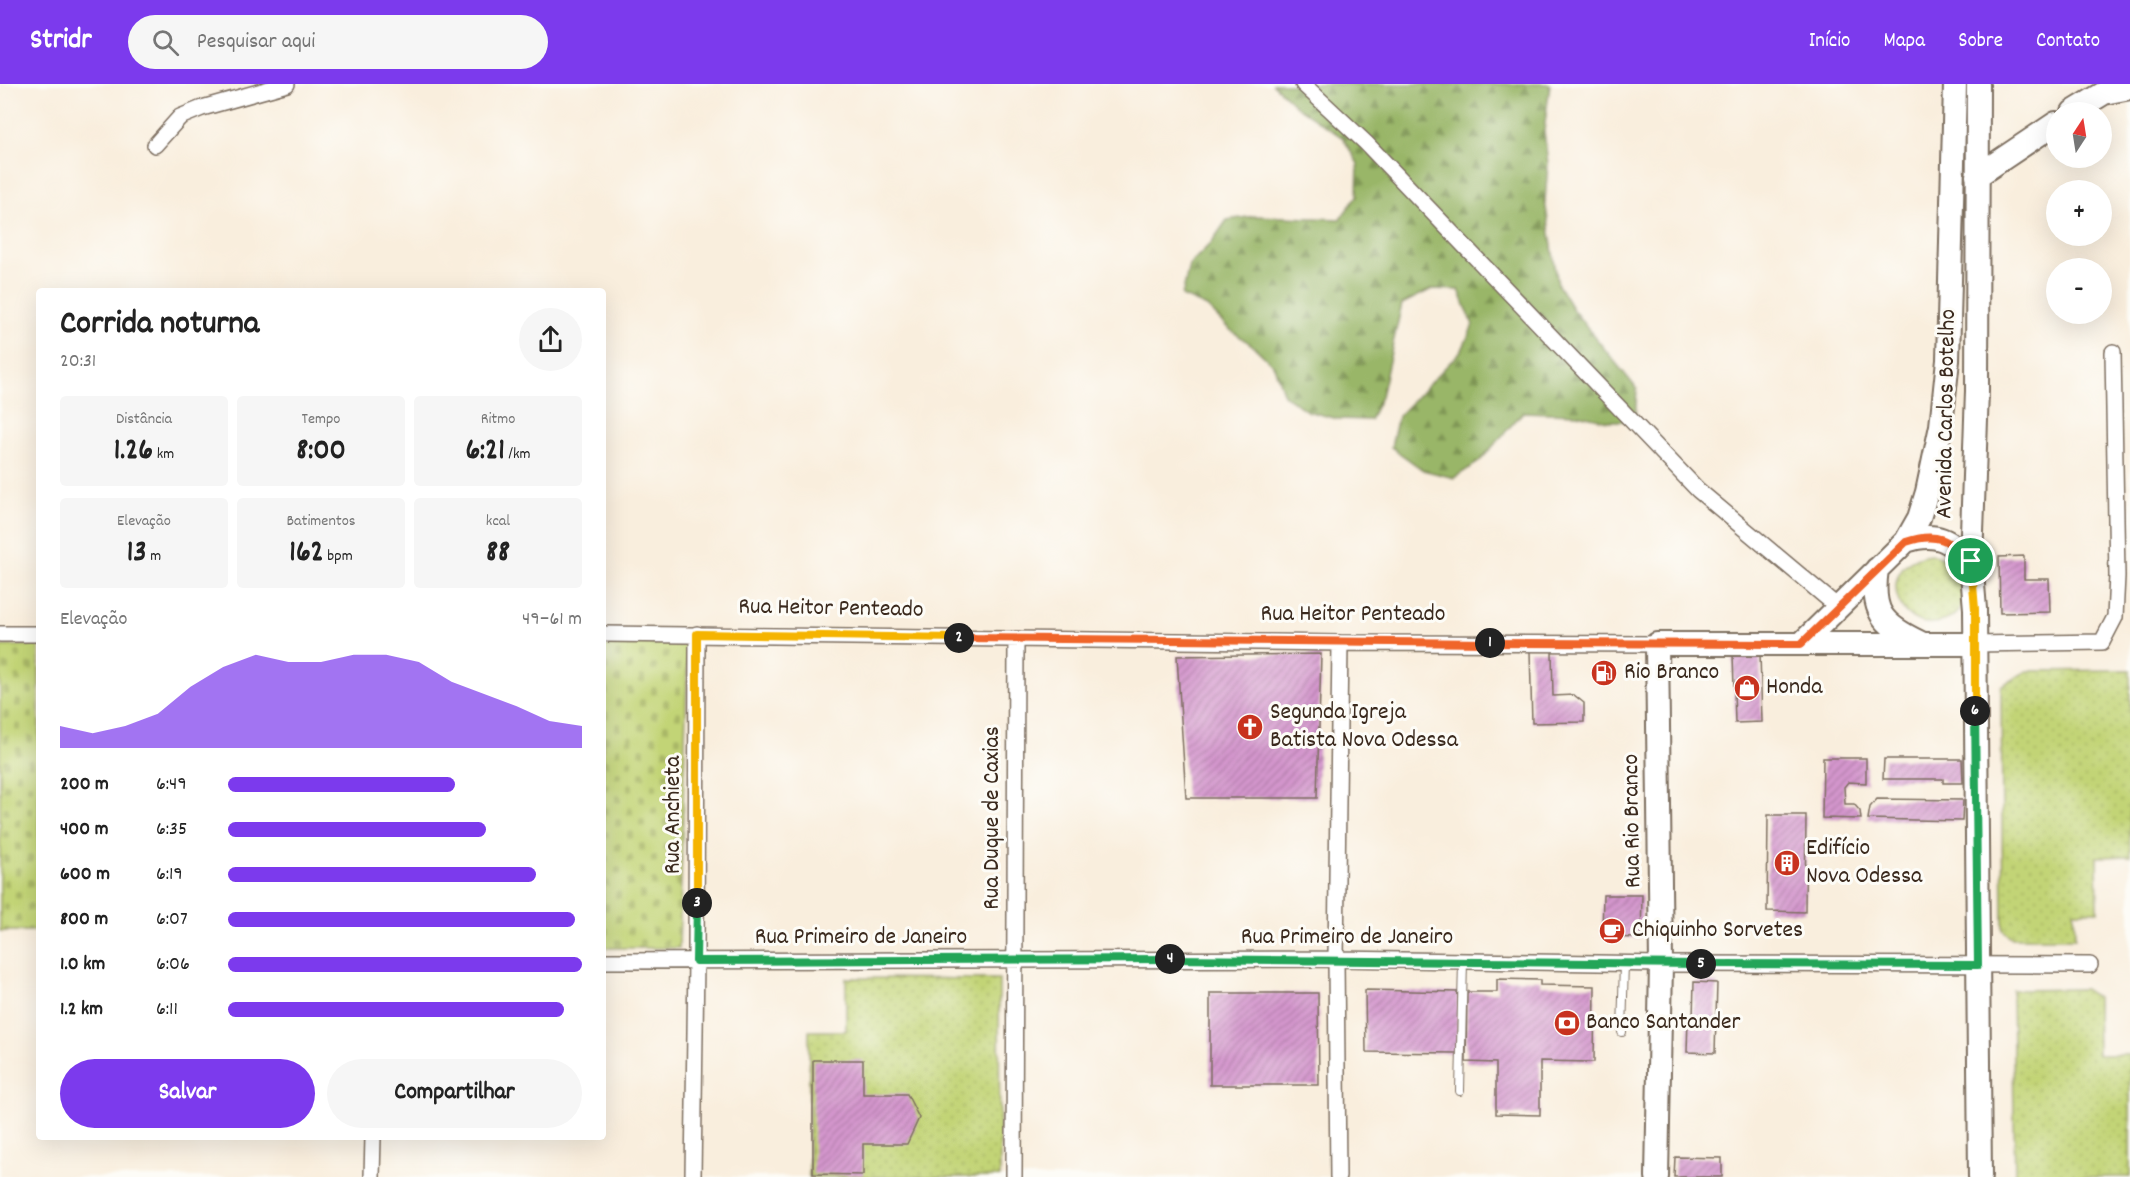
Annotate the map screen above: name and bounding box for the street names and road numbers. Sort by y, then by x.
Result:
street label: Avenida Carlos Botelho [1928,309,1966,519]
street label: Rua Heitor Penteado [738,590,924,628]
street label: Rua Heitor Penteado [1260,598,1446,632]
street label: Rua Duque de Caxias [976,726,1010,910]
street label: Rua Rio Branco [1615,754,1651,888]
street label: Rua Anchieta [657,755,691,874]
street label: Rua Primeiro de Janeiro [755,921,967,955]
street label: Rua Primeiro de Janeiro [1241,921,1453,955]

